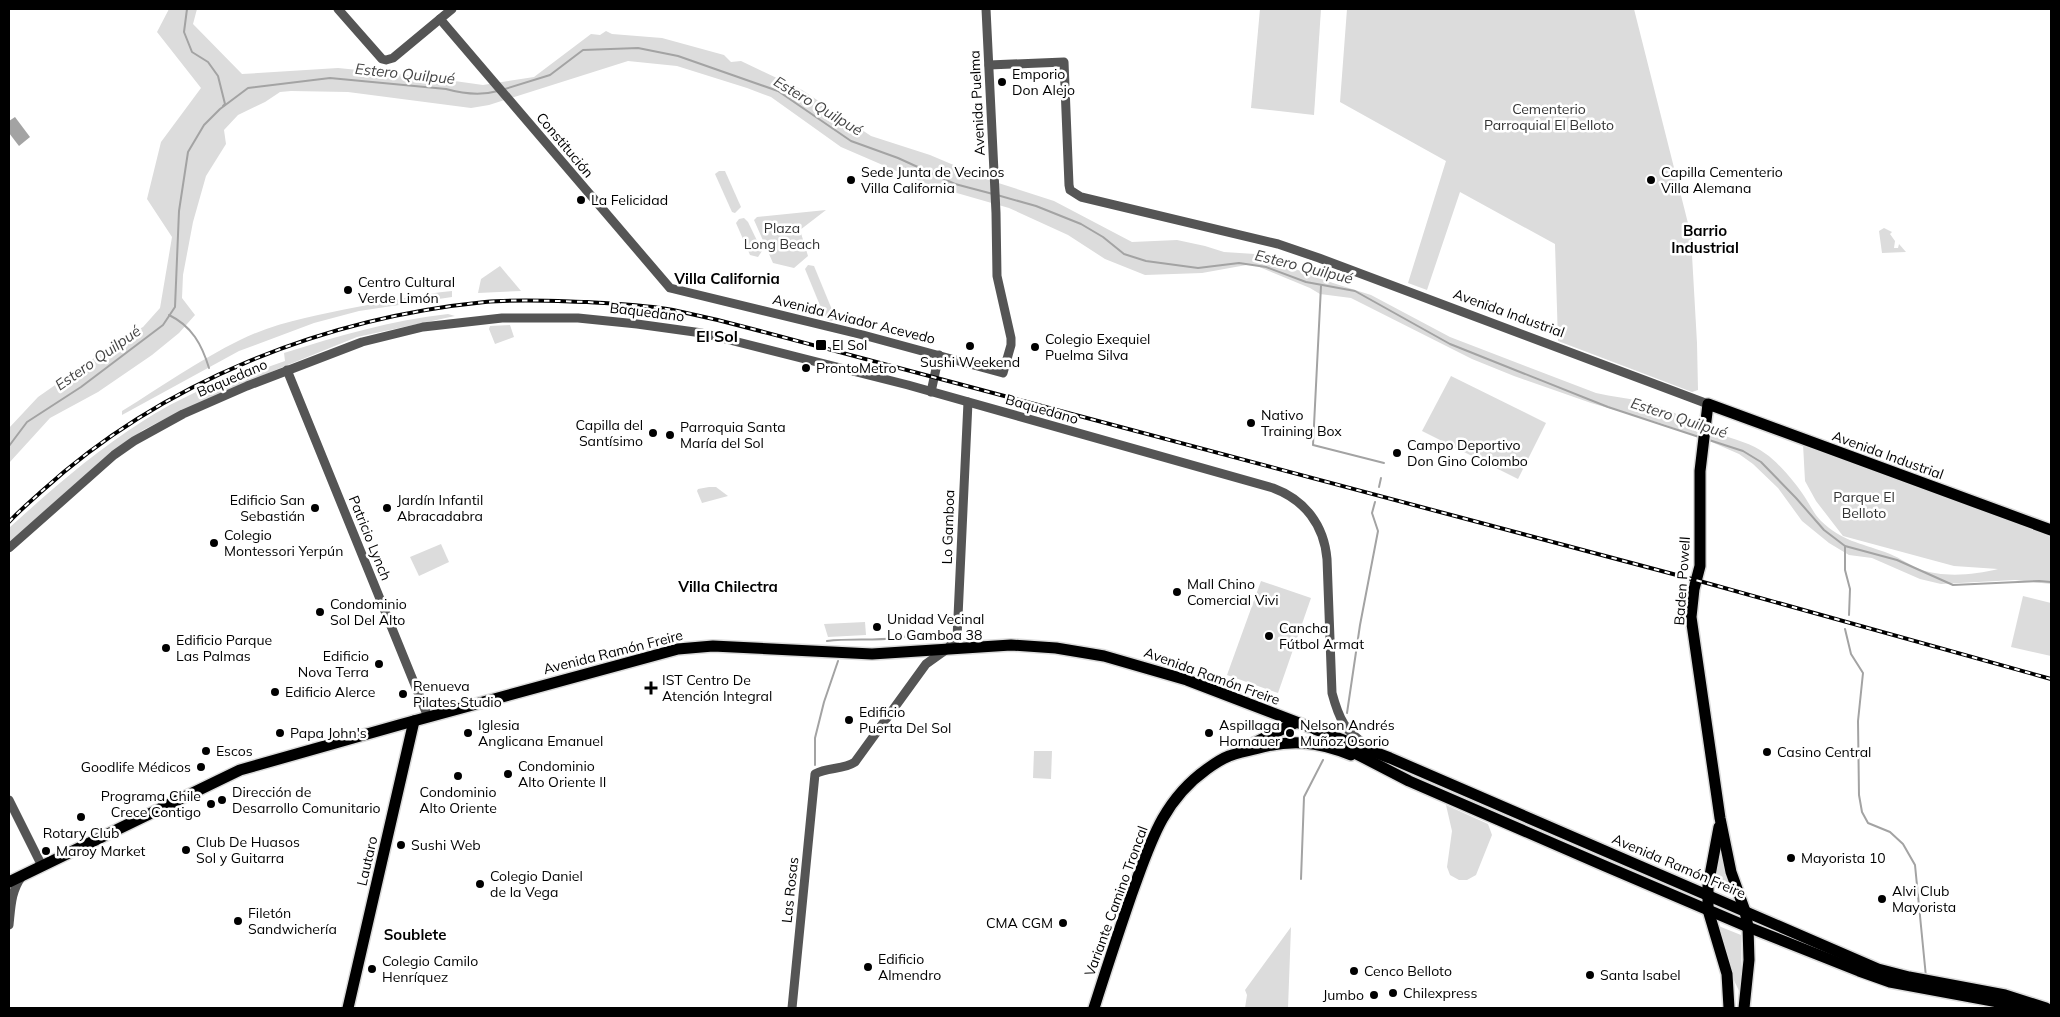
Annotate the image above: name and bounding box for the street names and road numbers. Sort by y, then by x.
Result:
street label: Avenida Puelma [965,50,989,156]
street label: Constitución [532,109,598,181]
street label: Avenida Industrial [1451,285,1567,341]
street label: Avenida Aviador Acevedo [771,290,937,348]
street label: Baquedano [609,298,685,326]
street label: Baquedano [194,355,270,401]
street label: Baquedano [1003,390,1081,428]
street label: Avenida Industrial [1830,427,1946,483]
street label: Lo Gamboa [938,489,958,565]
street label: Patricio Lynch [345,493,395,583]
street label: Baden Powell [1670,536,1694,626]
street label: Avenida Ramón Freire [541,626,685,678]
street label: Avenida Ramón Freire [1142,643,1282,709]
street label: Variante Camino Troncal [1080,823,1152,979]
street label: Avenida Ramón Freire [1610,830,1748,902]
street label: Lautaro [353,834,381,888]
street label: Las Rosas [778,856,802,924]

